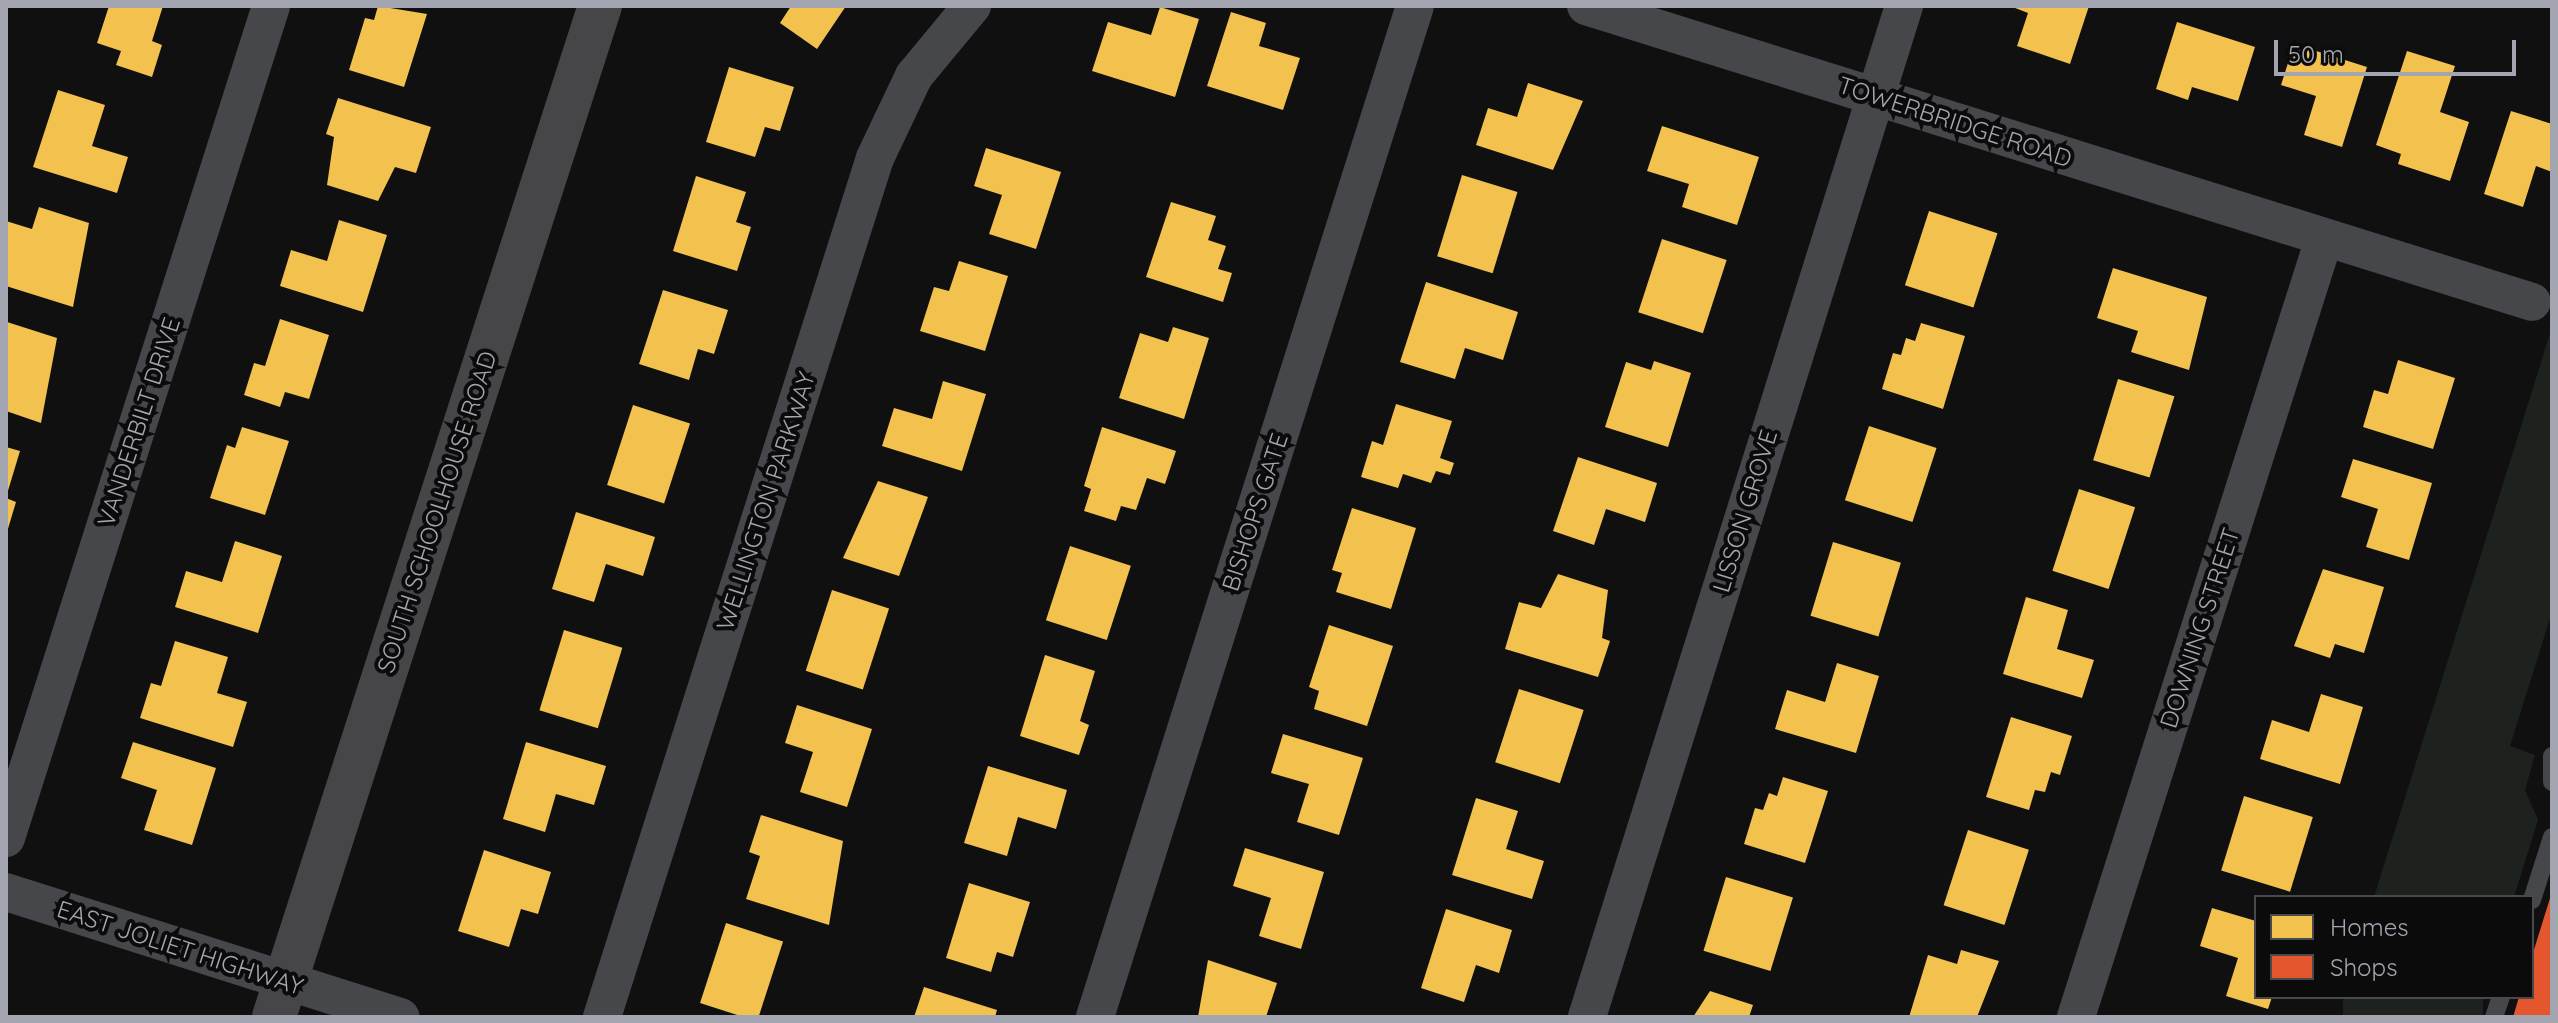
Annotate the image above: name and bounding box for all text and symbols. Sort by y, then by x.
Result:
scale bar [2278,24,2520,74]
text: 50 m [2288,39,2344,69]
street label: TOWERBRIDGE ROAD [1835,71,2075,173]
street label: VANDERBILT DRIVE [92,314,186,530]
street label: SOUTH SCHOOLHOUSE ROAD [371,348,503,676]
street label: WELLINGTON PARKWAY [711,368,821,634]
street label: LISSON GROVE [1707,426,1783,596]
street label: BISHOPS GATE [1216,429,1294,595]
street label: DOWNING STREET [2154,524,2246,732]
street label: EAST JOLIET HIGHWAY [53,895,307,1001]
legend [2254,895,2534,999]
text: Homes [2330,912,2408,942]
text: Shops [2330,952,2397,982]

